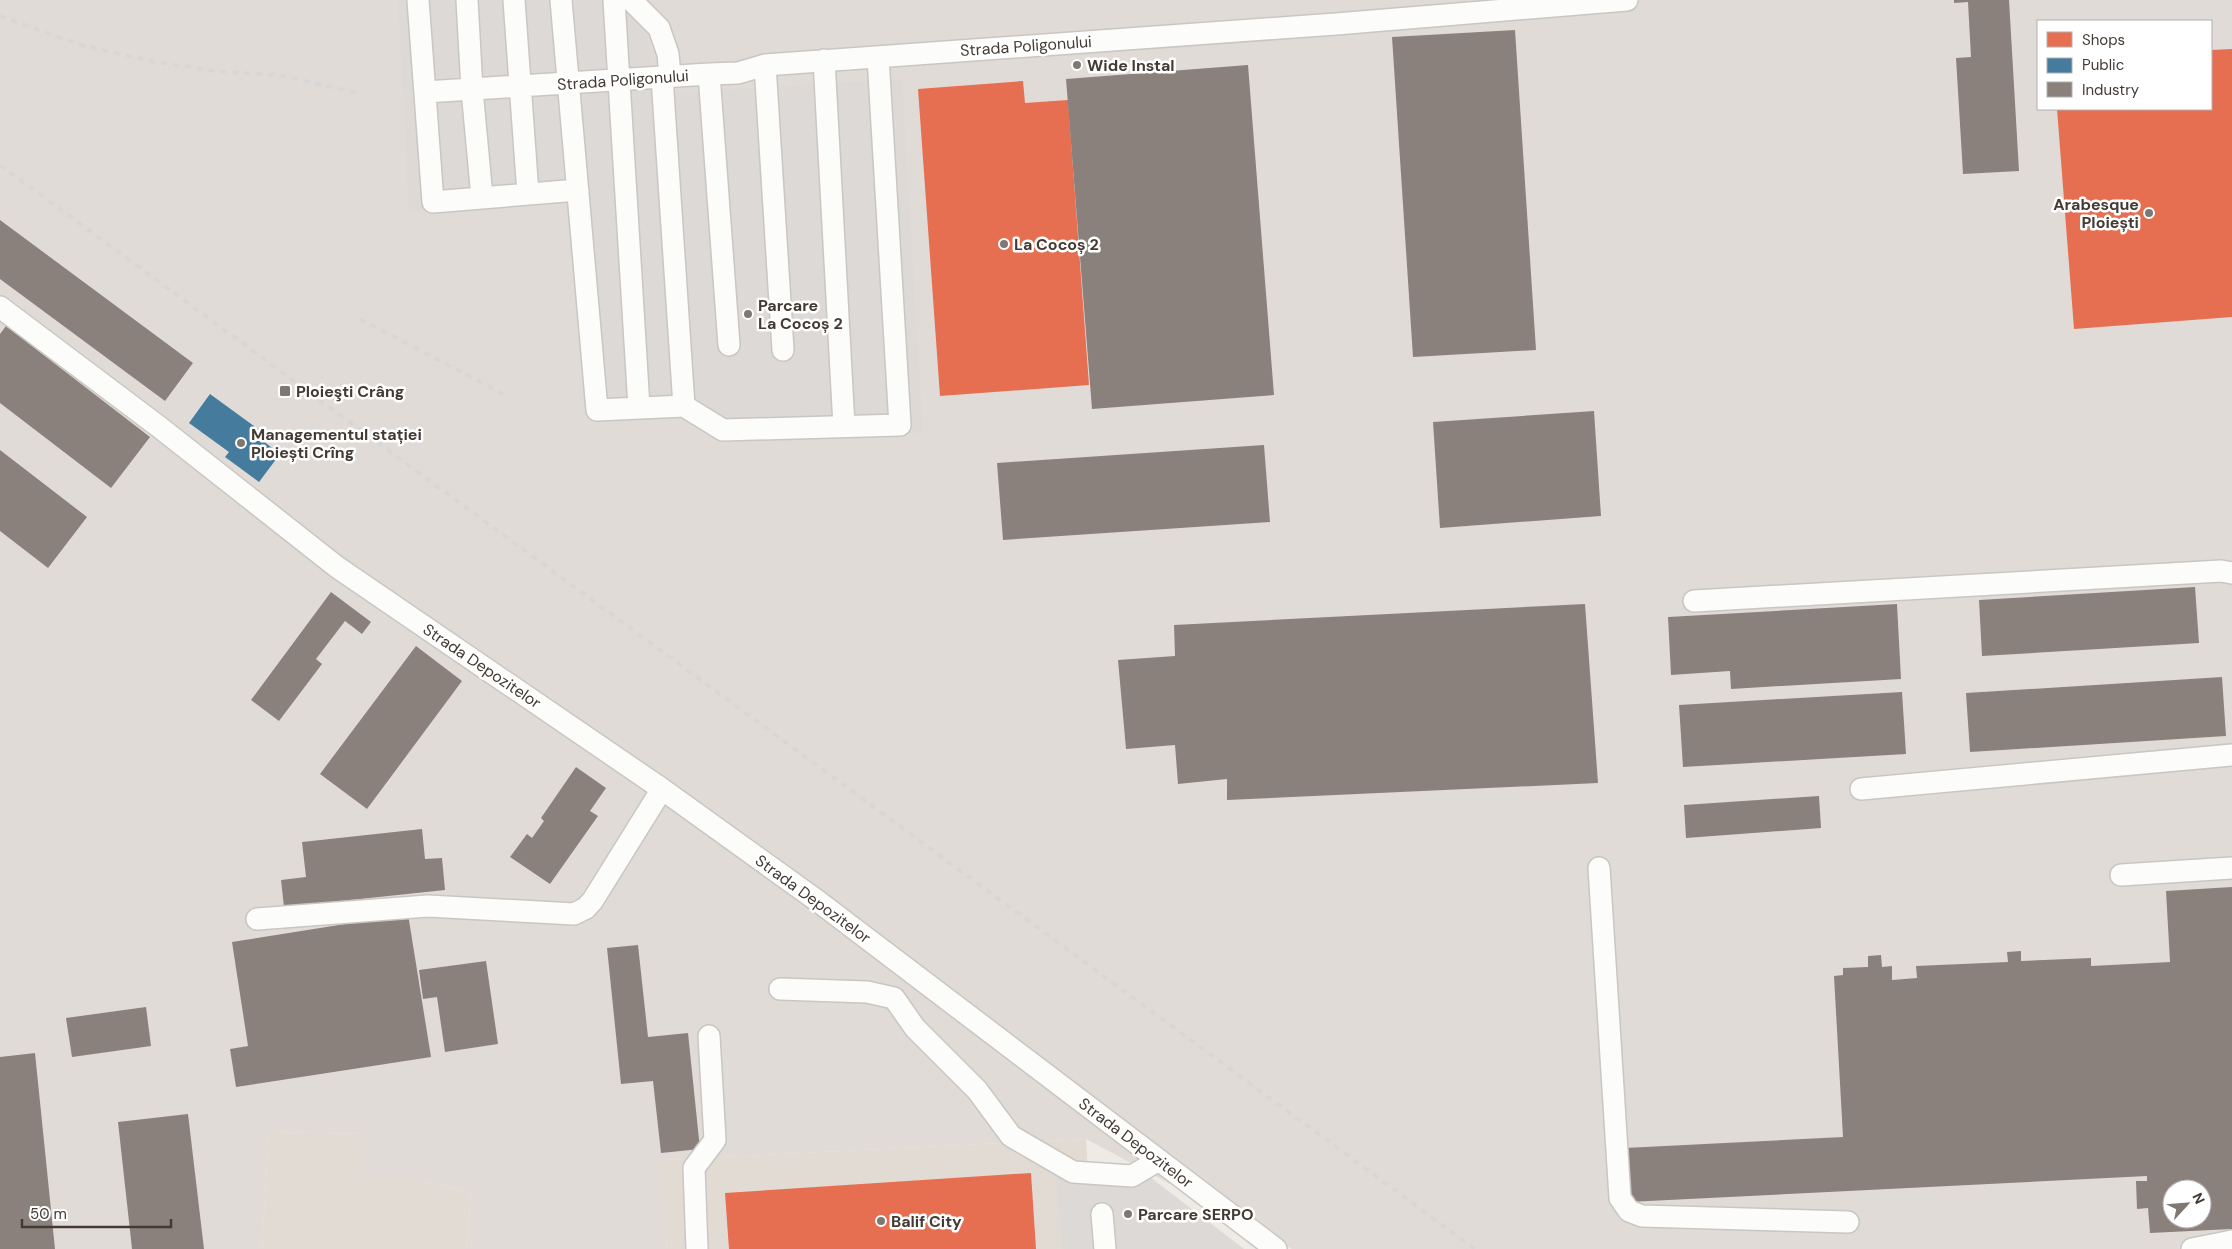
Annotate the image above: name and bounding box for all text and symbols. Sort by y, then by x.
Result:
legend [2037,20,2212,110]
text: Shops [2082,30,2125,50]
street label: Strada Poligonului [959,31,1093,61]
place label: Wide Instal [1087,55,1175,76]
text: Public [2082,55,2124,75]
marker: Wide Instal [1071,59,1083,71]
street label: Strada Poligonului [556,65,690,95]
text: Industry [2082,80,2140,100]
place label: Arabesque Ploiești [2053,194,2139,233]
marker: Arabesque Ploiești [2143,207,2155,219]
place label: La Cocoș 2 [1014,234,1099,255]
marker: La Cocoș 2 [998,238,1010,250]
place label: Parcare La Cocoș 2 [758,295,843,334]
marker: Parcare La Cocoș 2 [742,308,754,320]
place label: Ploieşti Crâng [296,381,404,402]
marker: Ploieşti Crâng [278,384,292,398]
place label: Managementul stației Ploiești Crîng [251,424,422,463]
marker: Managementul stației Ploiești Crîng [235,437,247,449]
street label: Strada Depozitelor [419,619,545,713]
street label: Strada Depozitelor [751,850,875,948]
street label: Strada Depozitelor [1075,1093,1198,1193]
north arrow [2162,1179,2212,1229]
text: N [2188,1190,2209,1207]
scale bar [22,1196,171,1228]
text: 50 m [30,1204,67,1224]
place label: Parcare SERPO [1138,1204,1253,1225]
marker: Parcare SERPO [1122,1208,1134,1220]
place label: Balif City [891,1211,962,1232]
marker: Balif City [875,1215,887,1227]

